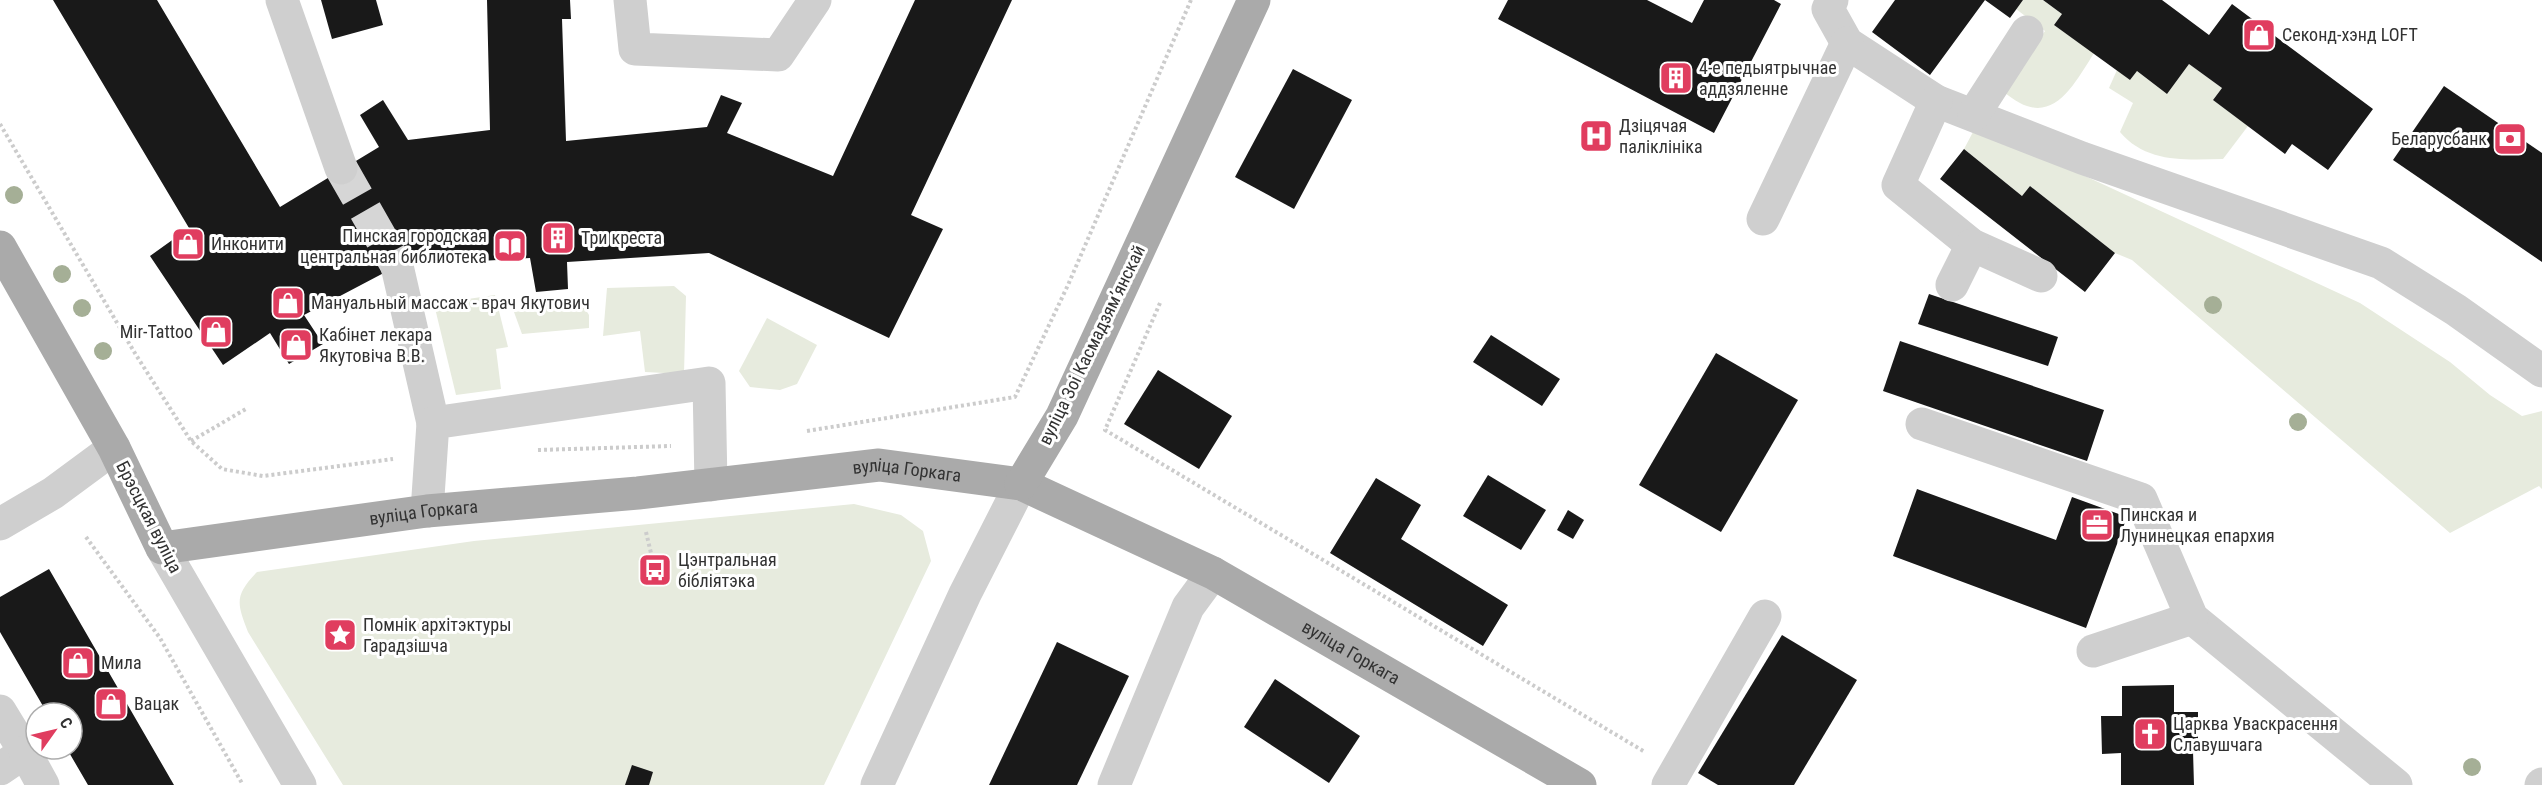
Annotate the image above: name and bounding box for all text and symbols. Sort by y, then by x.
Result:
shop icon: Секонд-хэнд LOFT [2241,17,2277,53]
place label: Секонд-хэнд LOFT [2282,24,2418,45]
place label: 4-е педыятрычнае аддзяленне [1699,57,1837,99]
building icon: 4-е педыятрычнае аддзяленне [1658,60,1694,96]
place label: Дзіцячая паліклініка [1619,115,1703,157]
hospital icon: Дзіцячая паліклініка [1578,118,1614,154]
bank icon: Беларусбанк [2492,121,2528,157]
place label: Беларусбанк [2391,128,2487,149]
building icon: Три креста [540,220,576,256]
place label: Пинская городская центральная библиотека [300,225,487,267]
shop icon: Инконити [170,226,206,262]
place label: Три креста [581,227,662,248]
library icon: Пинская городская центральная библиотека [492,228,528,264]
place label: Инконити [211,233,284,254]
street label: вуліца Зоі Касмадзямʼянскай [1034,241,1149,448]
shop icon: Мануальный массаж - врач Якутович [270,285,306,321]
place label: Мануальный массаж - врач Якутович [311,292,590,313]
shop icon: Mir-Tattoo [198,314,234,350]
place label: Mir-Tattoo [120,321,193,342]
place label: Кабінет лекара Якутовіча В.В. [319,324,432,366]
shop icon: Кабінет лекара Якутовіча В.В. [278,327,314,363]
street label: вуліца Горкага [851,454,962,486]
street label: Брэсцкая вуліца [112,457,187,576]
street label: вуліца Горкага [368,496,479,529]
place label: Пинская и Лунинецкая епархия [2120,504,2275,546]
office icon: Пинская и Лунинецкая епархия [2079,507,2115,543]
place label: Цэнтральная бібліятэка [678,549,777,591]
bus stop icon: Цэнтральная бібліятэка [637,552,673,588]
place label: Помнік архітэктуры Гарадзішча [363,614,511,656]
street label: вуліца Горкага [1298,616,1404,689]
place icon: Помнік архітэктуры Гарадзішча [322,617,358,653]
shop icon: Мила [60,645,96,681]
place label: Мила [101,652,142,673]
shop icon: Вацак [93,686,129,722]
place label: Вацак [134,693,180,714]
north arrow [24,701,84,761]
place label: Царква Уваскрасення Славушчага [2173,713,2338,755]
text: С [56,714,76,732]
church icon: Царква Уваскрасення Славушчага [2132,716,2168,752]

